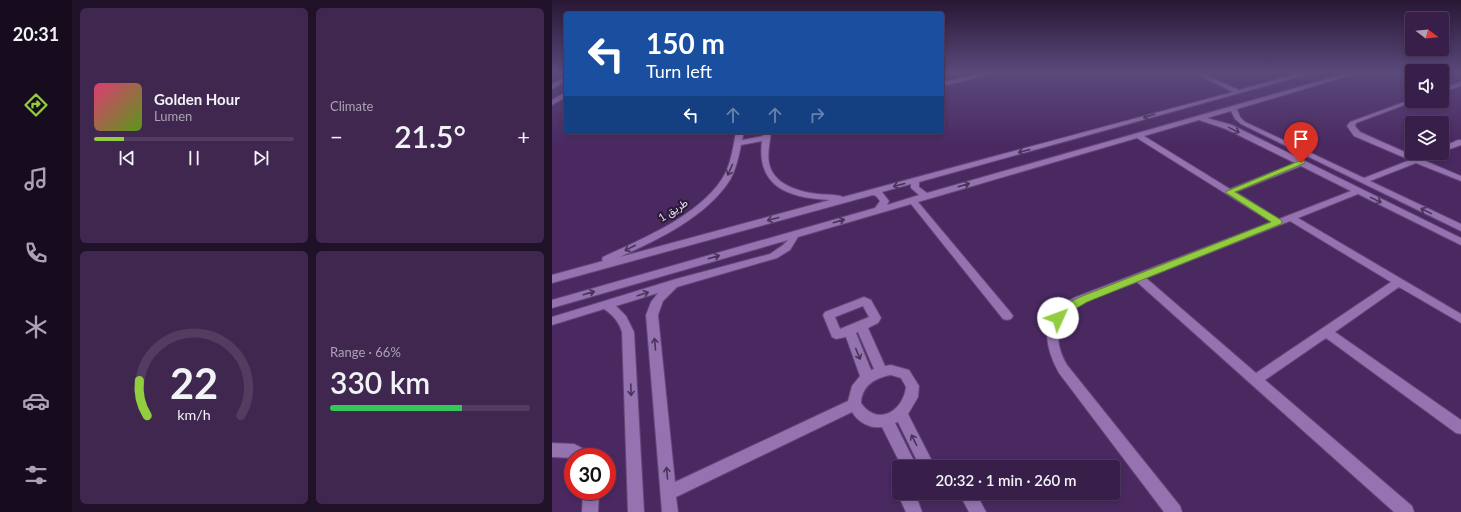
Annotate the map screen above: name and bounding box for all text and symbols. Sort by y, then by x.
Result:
north arrow [1405,12,1449,56]
map controls [1405,12,1449,160]
text: 20:31 [13,23,59,45]
text: 150 m [646,26,725,60]
icon: left [580,28,632,80]
text: Turn left [646,60,712,82]
button: sound [1405,64,1449,108]
text: Golden Hour [154,90,240,108]
icon: directions [22,91,50,119]
text: Climate [330,98,373,114]
icon: left [680,104,702,126]
icon: ahead [722,104,744,126]
icon: ahead [764,104,786,126]
icon: right [806,104,828,126]
text: Lumen [154,108,192,124]
one-way arrow [1143,113,1156,120]
button: layers [1405,116,1449,160]
text: 21.5° [394,118,466,154]
pin [1284,122,1318,163]
text: − [330,123,343,150]
text: + [517,123,530,150]
one-way arrow [1228,127,1240,134]
icon: arrive [1290,128,1312,150]
icon: previous [116,147,138,169]
icon: pause [183,147,205,169]
icon: next [250,147,272,169]
one-way arrow [1018,147,1031,155]
one-way arrow [726,163,733,175]
icon: music [22,165,50,193]
one-way arrow [958,181,971,189]
one-way arrow [892,182,905,189]
street label: طريق 1 [656,195,690,225]
one-way arrow [1369,197,1381,204]
one-way arrow [1420,207,1432,214]
one-way arrow [767,216,780,223]
one-way arrow [833,217,846,224]
icon: phone [22,239,50,267]
one-way arrow [624,245,636,252]
one-way arrow [708,253,721,260]
one-way arrow [583,289,596,296]
one-way arrow [637,289,649,297]
position arrow [1037,297,1079,339]
icon: climate [22,313,50,341]
one-way arrow [651,338,658,351]
text: Range · 66% [330,344,401,360]
one-way arrow [855,348,862,360]
text: 22 [170,357,218,407]
text: 330 km [330,364,430,400]
one-way arrow [627,383,635,396]
icon: car [22,387,50,415]
text: km/h [177,405,211,422]
one-way arrow [910,434,918,446]
speed limit sign: 30 [564,448,616,500]
icon: filters [22,461,50,489]
one-way arrow [663,467,670,480]
text: 20:32 · 1 min · 260 m [936,471,1076,489]

